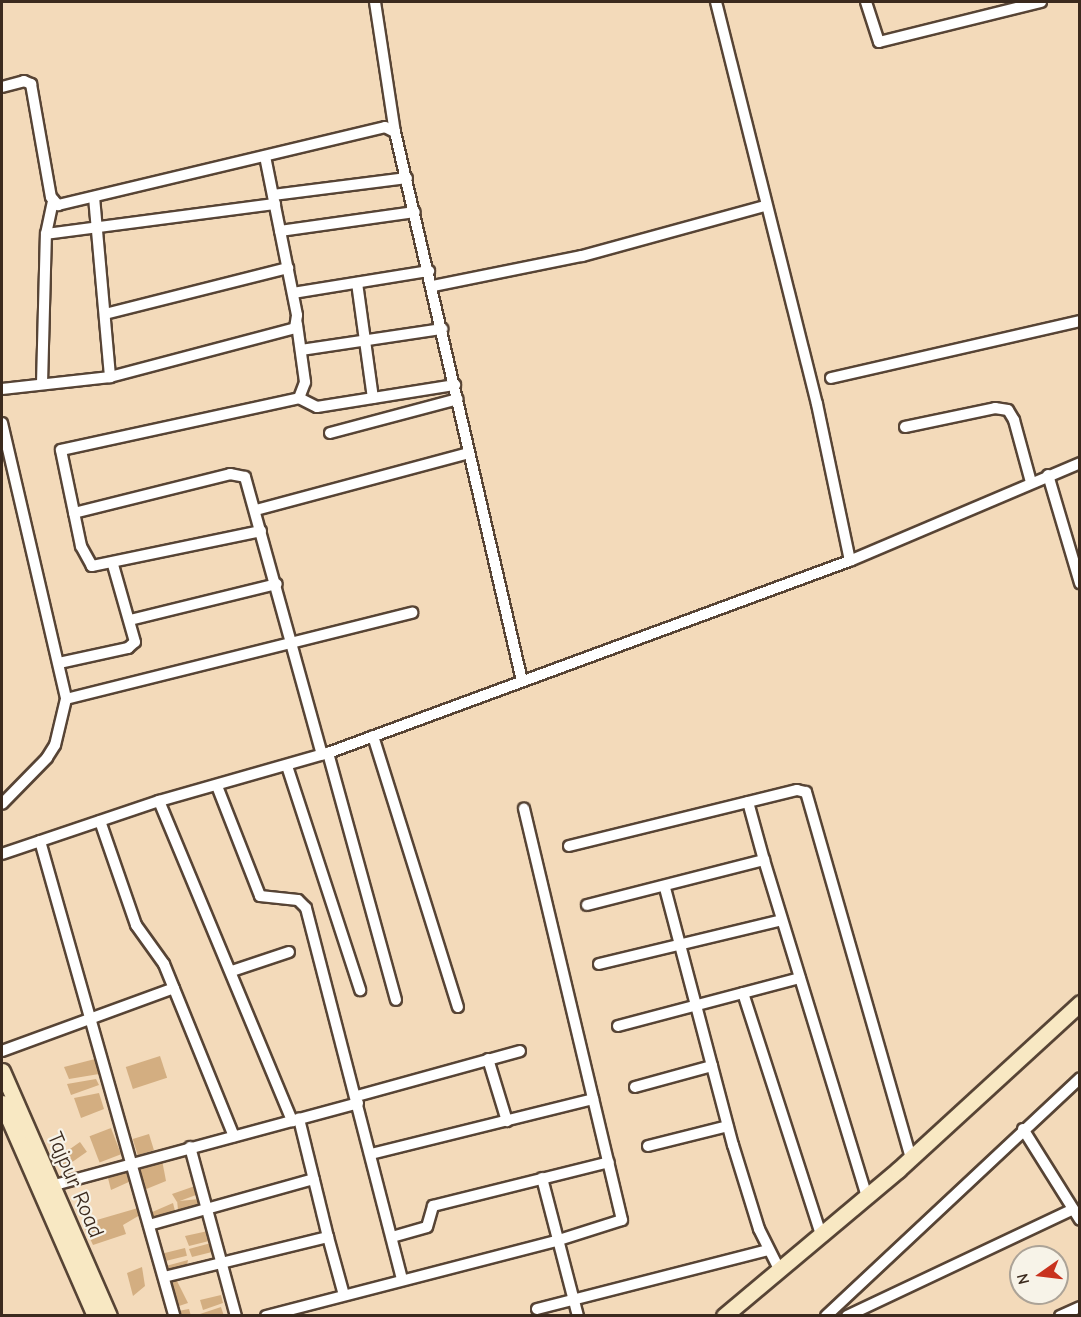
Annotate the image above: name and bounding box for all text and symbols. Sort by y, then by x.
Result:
street label: Tajpur Road [41,1128,109,1242]
north arrow [1009,1245,1069,1305]
text: N [1013,1272,1033,1286]

